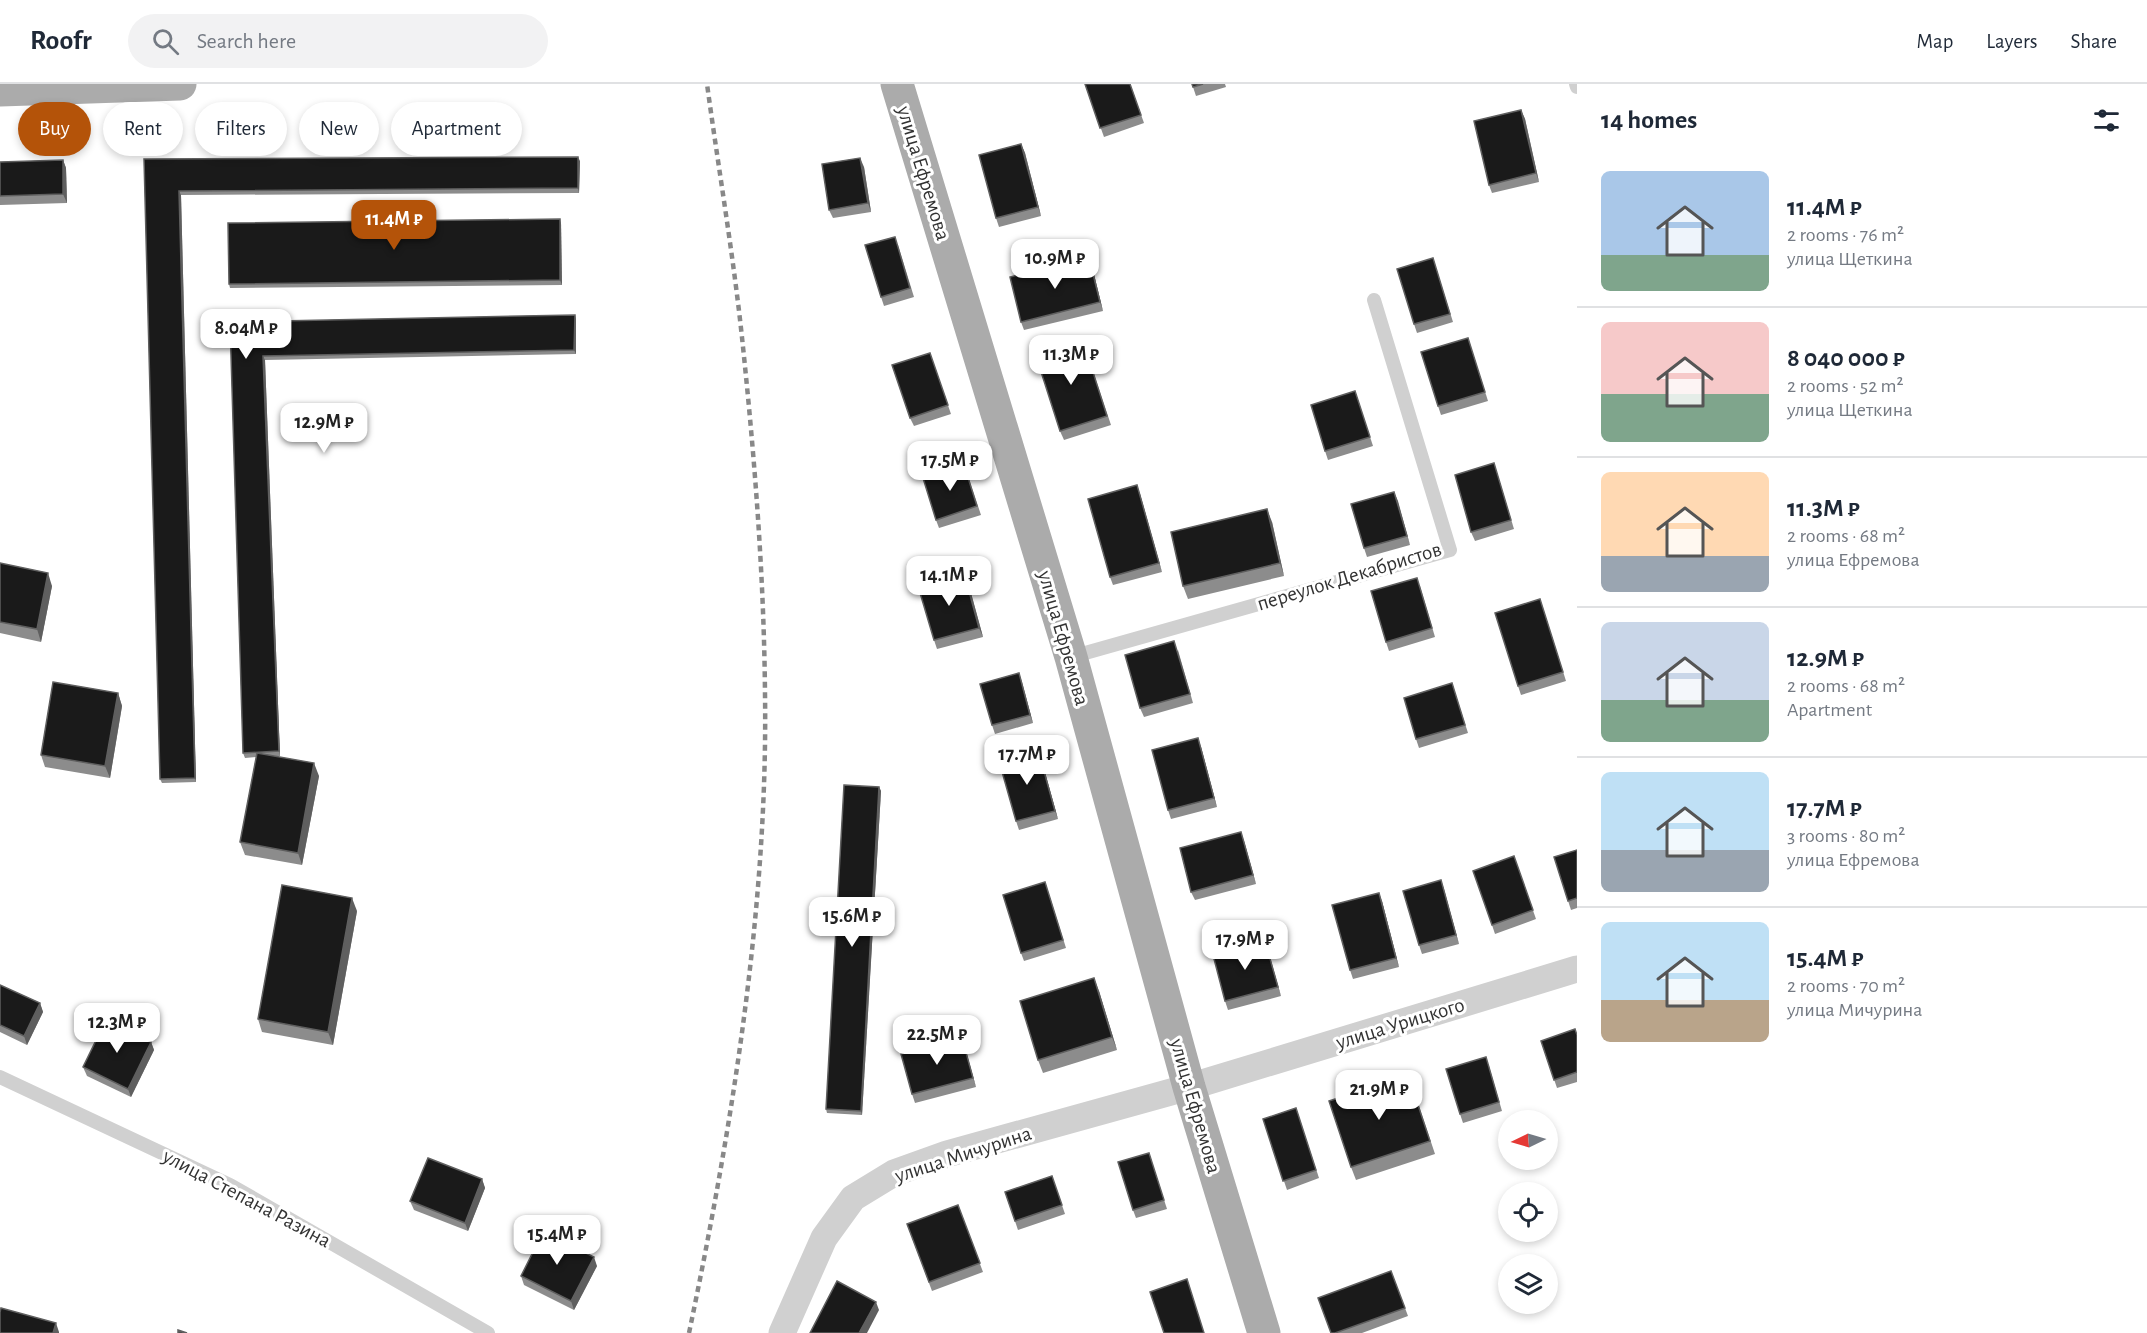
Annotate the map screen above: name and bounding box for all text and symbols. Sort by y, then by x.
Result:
search box [128,14,548,68]
icon: search [149,25,182,58]
text: Roofr [30,27,92,55]
text: Search here [197,30,296,52]
text: Map [1917,31,1953,52]
text: Layers [1986,31,2037,52]
text: Share [2070,31,2117,52]
chip: Buy [18,102,91,156]
chip: Rent [103,102,183,156]
chip: Filters [195,102,287,156]
chip: New [299,102,379,156]
chip: Apartment [391,102,522,156]
street label: улица Ефремова [893,103,954,243]
icon: filters [2090,104,2123,137]
text: 14 homes [1601,107,1697,133]
text: 11.4M ₽ [1787,194,1862,220]
icon: home [1649,195,1721,267]
pin: 11.4M ₽ [339,200,449,251]
text: 11.4M ₽ [365,209,423,229]
text: 2 rooms · 76 m² [1787,225,1904,245]
pin: 10.9M ₽ [1000,239,1110,290]
text: 10.9M ₽ [1025,248,1085,268]
text: улица Щеткина [1787,249,1913,269]
pin: 8.04M ₽ [191,309,301,360]
text: 8.04M ₽ [214,318,278,338]
pin: 11.3M ₽ [1016,335,1126,386]
text: 11.3M ₽ [1043,344,1099,364]
text: 8 040 000 ₽ [1787,345,1905,371]
icon: home [1649,346,1721,418]
text: 2 rooms · 52 m² [1787,376,1904,396]
text: улица Щеткина [1787,400,1913,420]
pin: 12.9M ₽ [269,403,379,454]
text: 12.9M ₽ [294,412,354,432]
pin: 17.5M ₽ [895,441,1005,492]
text: 17.5M ₽ [921,450,979,470]
text: 11.3M ₽ [1787,495,1860,521]
icon: home [1649,496,1721,568]
text: 2 rooms · 68 m² [1787,526,1905,546]
street label: переулок Декабристов [1254,538,1444,615]
text: улица Ефремова [1787,550,1920,570]
pin: 14.1M ₽ [894,556,1004,607]
text: 14.1M ₽ [920,565,978,585]
street label: улица Ефремова [1034,567,1093,708]
text: 12.9M ₽ [1787,645,1864,671]
icon: home [1649,646,1721,718]
text: 2 rooms · 68 m² [1787,676,1905,696]
text: Apartment [1787,700,1872,720]
pin: 17.7M ₽ [972,735,1082,786]
text: 17.7M ₽ [998,744,1056,764]
text: 17.7M ₽ [1787,795,1862,821]
icon: home [1649,796,1721,868]
text: 3 rooms · 80 m² [1787,826,1905,846]
text: улица Ефремова [1787,850,1920,870]
pin: 15.6M ₽ [797,897,907,948]
text: 15.6M ₽ [823,906,881,926]
pin: 17.9M ₽ [1190,920,1300,971]
text: 17.9M ₽ [1216,929,1274,949]
text: 15.4M ₽ [1787,945,1863,971]
icon: home [1649,946,1721,1018]
text: 2 rooms · 70 m² [1787,976,1905,996]
street label: улица Урицкого [1333,994,1467,1053]
text: улица Мичурина [1787,1000,1922,1020]
pin: 12.3M ₽ [62,1003,172,1054]
text: 12.3M ₽ [88,1012,146,1032]
pin: 22.5M ₽ [882,1015,992,1066]
text: 22.5M ₽ [907,1024,967,1044]
street label: улица Ефремова [1166,1035,1225,1176]
pin: 21.9M ₽ [1324,1070,1434,1121]
text: 21.9M ₽ [1349,1079,1409,1099]
north arrow [1498,1110,1558,1170]
map controls [1498,1110,1558,1314]
street label: улица Мичурина [891,1122,1034,1187]
street label: улица Степана Разина [159,1145,334,1252]
button: locate [1498,1182,1558,1242]
pin: 15.4M ₽ [502,1215,612,1266]
text: 15.4M ₽ [528,1224,586,1244]
button: layers [1498,1254,1558,1314]

